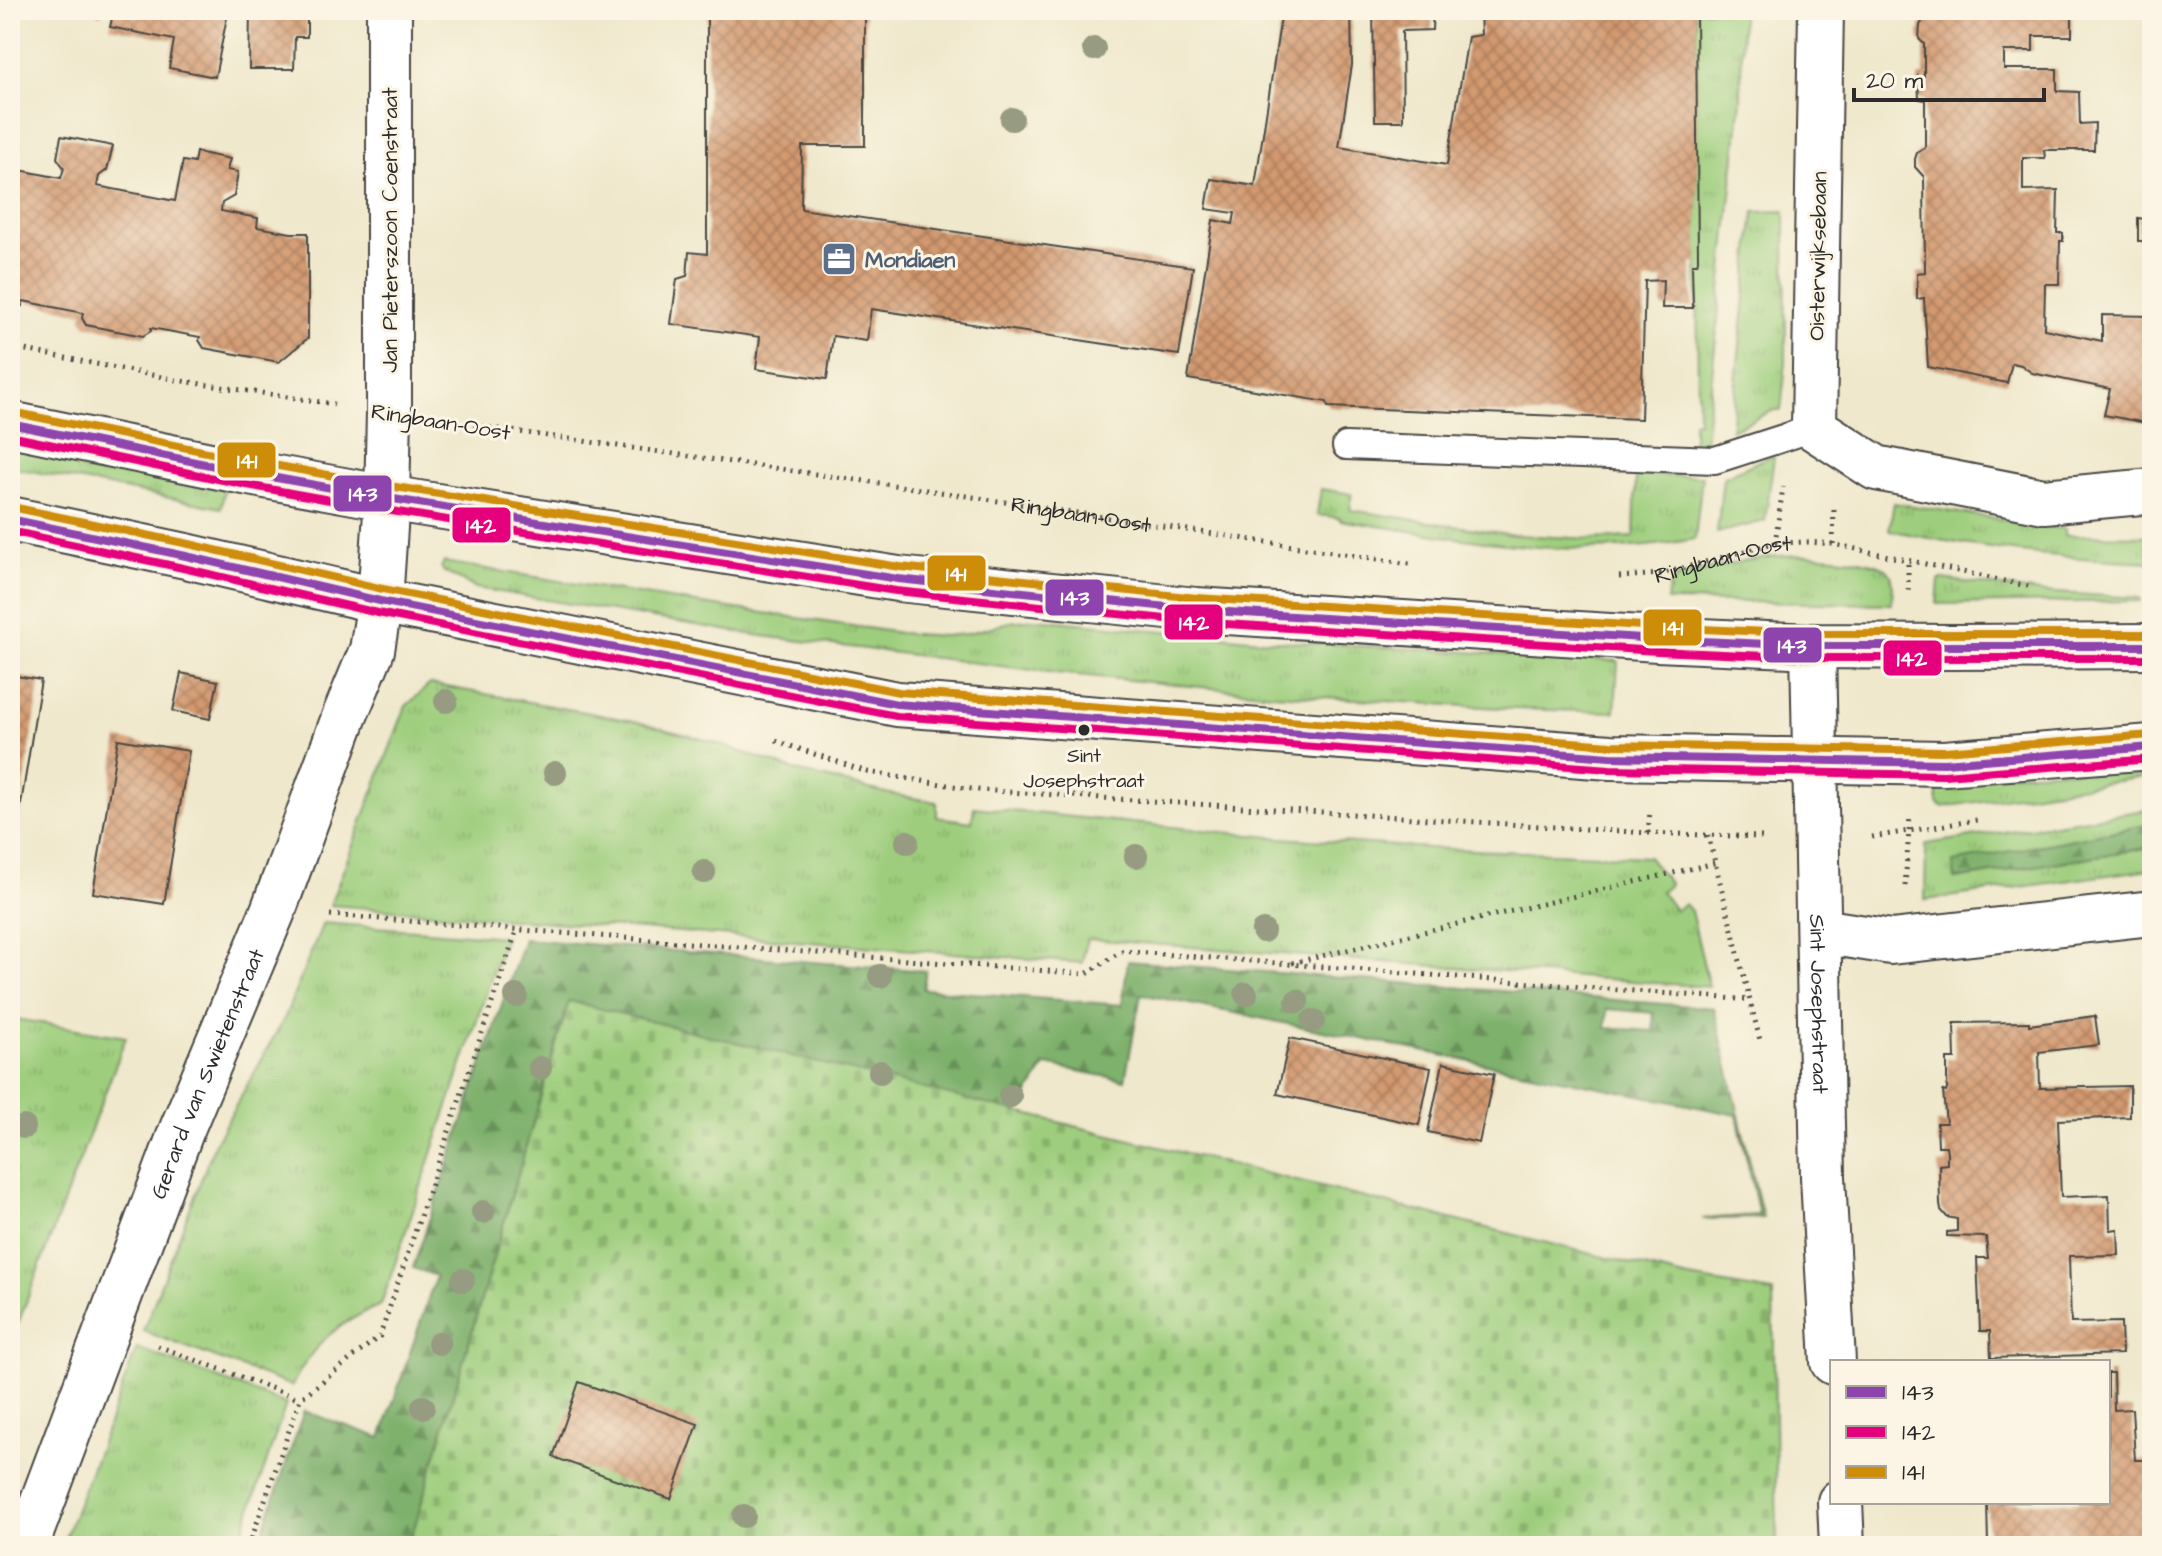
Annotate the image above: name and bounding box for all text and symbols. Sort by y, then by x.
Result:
scale bar [1854,52,2044,102]
text: 20 m [1866,64,1923,98]
street label: Jan Pieterszoon Coenstraat [375,87,406,373]
street label: Oisterwijksebaan [1802,171,1835,341]
office icon: Mondiaen [820,240,858,278]
place label: Mondiaen [865,245,955,276]
street label: Ringbaan-Oost [369,396,513,450]
line badge: 141 [216,441,277,479]
text: 141 [237,446,257,477]
line badge: 143 [332,474,393,513]
text: 143 [349,479,378,510]
street label: Ringbaan-Oost [1009,489,1153,541]
line badge: 142 [451,506,512,544]
text: 142 [466,511,497,542]
street label: Ringbaan-Oost [1651,528,1792,592]
line badge: 141 [926,554,987,592]
text: 141 [946,559,966,590]
line badge: 143 [1044,578,1105,617]
text: 143 [1061,583,1090,614]
line badge: 142 [1163,603,1224,641]
text: 142 [1179,608,1210,639]
line badge: 141 [1642,608,1703,647]
text: 141 [1663,613,1683,644]
line badge: 143 [1762,626,1823,664]
text: 143 [1778,631,1807,662]
line badge: 142 [1882,639,1943,677]
text: 142 [1897,644,1928,675]
marker: Sint Josephstraat [1076,722,1092,738]
place label: Sint Josephstraat [1023,742,1145,795]
street label: Sint Josephstraat [1801,914,1835,1094]
street label: Gerard van Swietenstraat [143,944,273,1203]
legend [1830,1360,2110,1504]
text: 143 [1902,1376,1934,1410]
text: 142 [1902,1416,1935,1450]
text: 141 [1902,1456,1924,1490]

